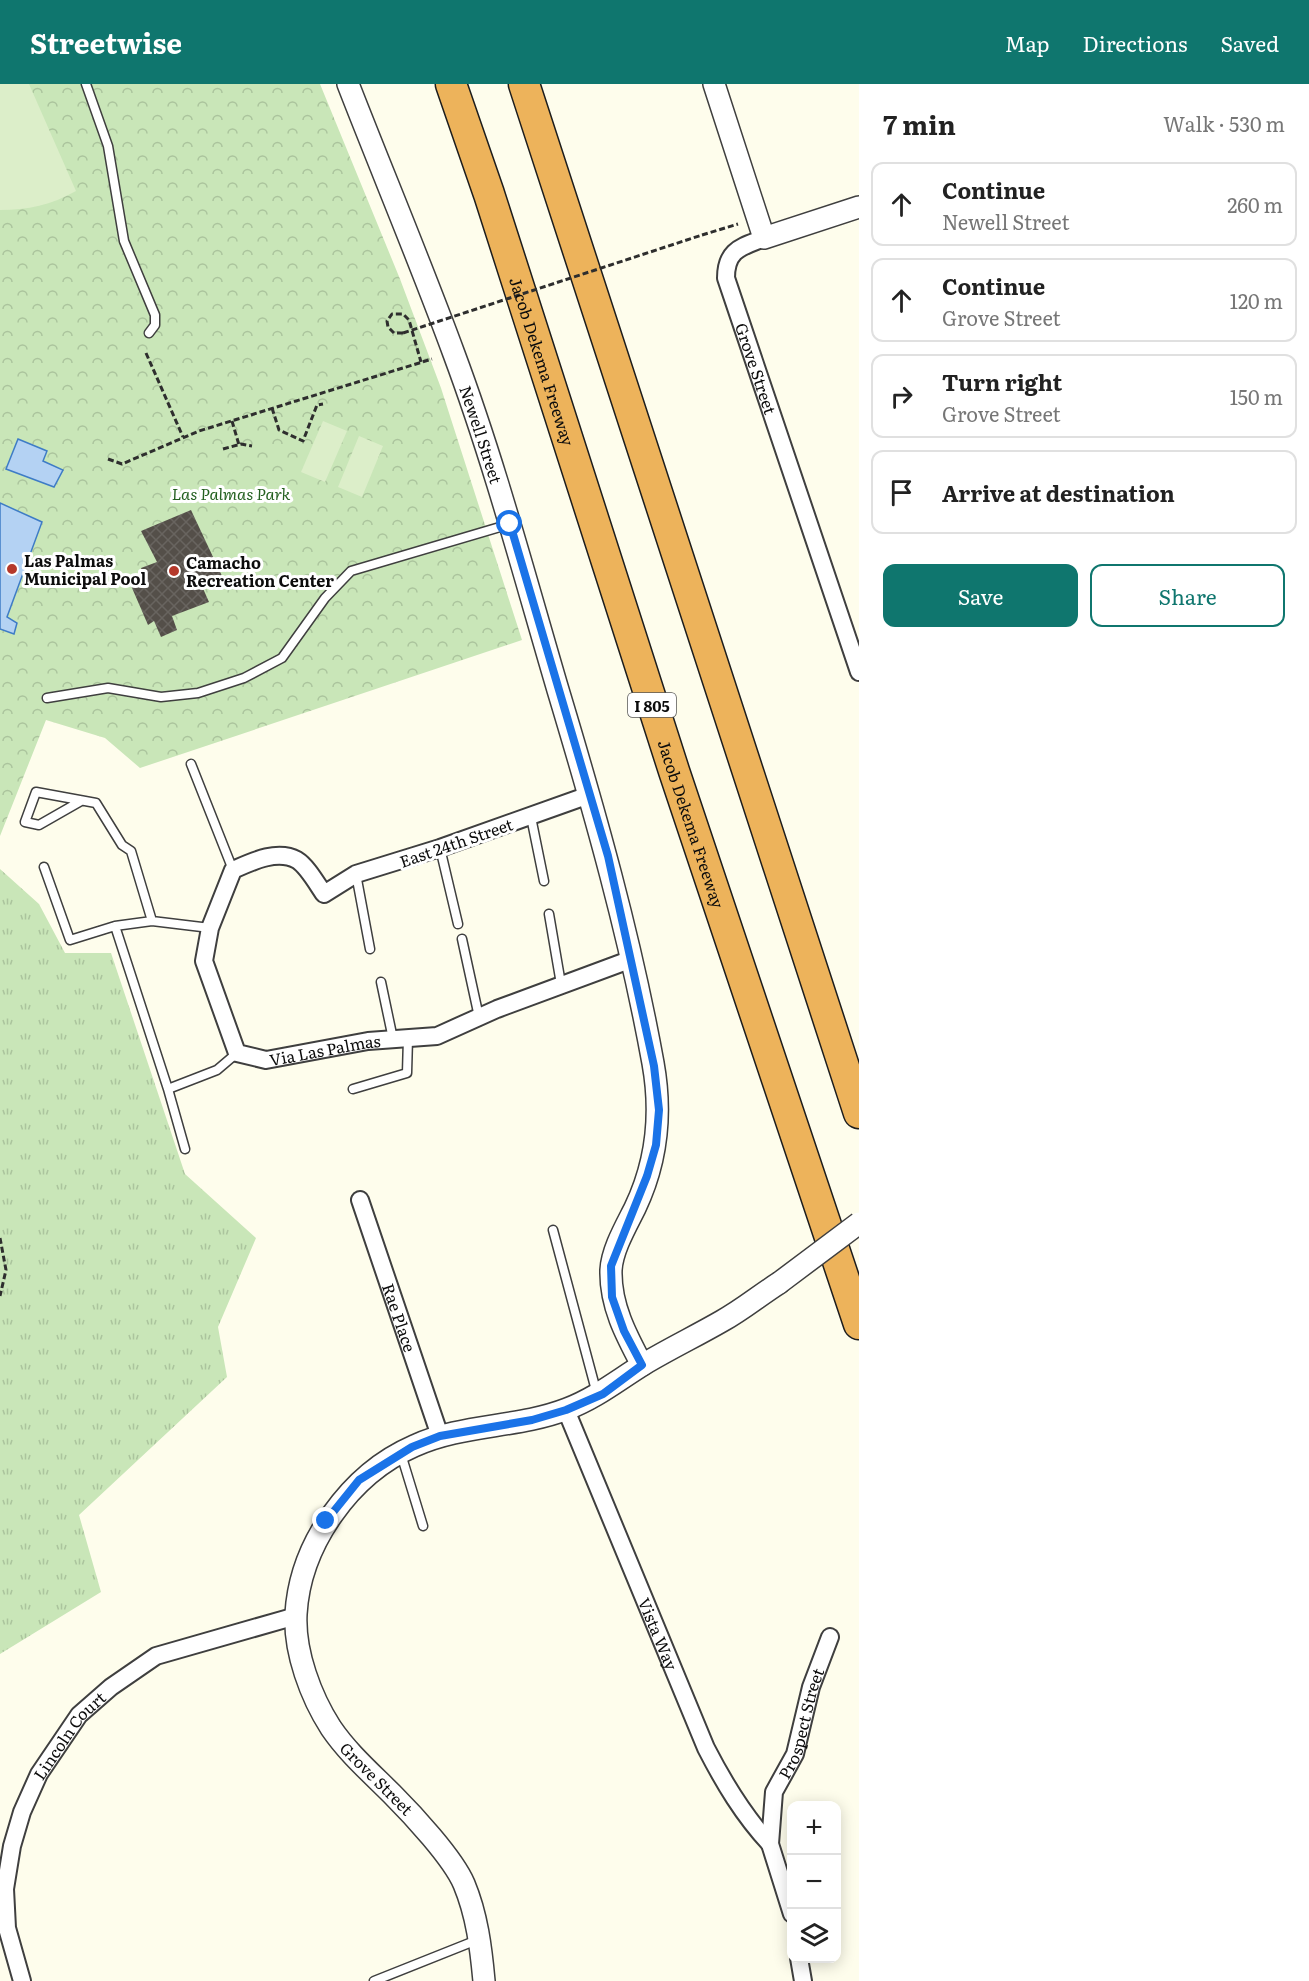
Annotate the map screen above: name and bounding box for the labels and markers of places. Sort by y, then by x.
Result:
place label: Las Palmas Municipal Pool [24,548,146,590]
place label: Camacho Recreation Center [186,550,334,592]
marker: Las Palmas Municipal Pool [5,562,19,576]
marker: Camacho Recreation Center [167,564,181,578]

